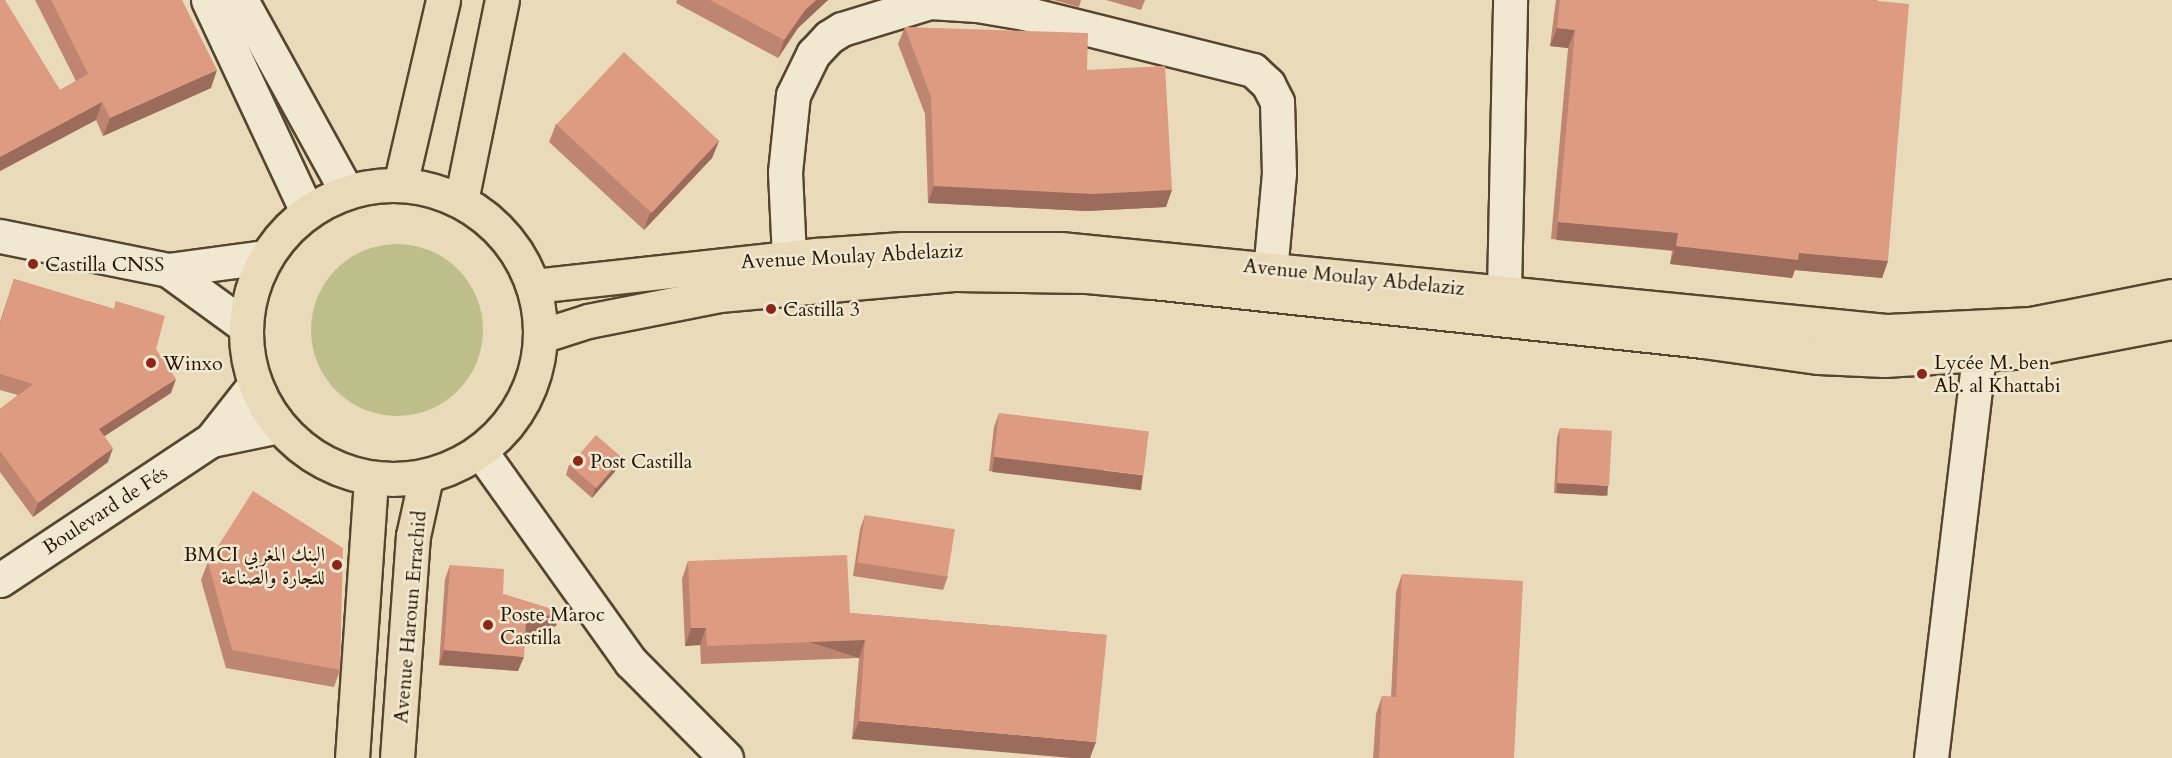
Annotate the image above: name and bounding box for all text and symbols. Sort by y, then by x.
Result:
street label: Avenue Moulay Abdelaziz [740,238,964,274]
place label: Castilla CNSS [45,252,164,276]
street label: Avenue Moulay Abdelaziz [1242,253,1466,301]
marker: Castilla CNSS [26,257,40,271]
place label: Castilla 3 [783,297,860,321]
marker: Castilla 3 [764,302,778,316]
place label: Lycée M. ben Ab. al Khattabi [1934,350,2061,397]
place label: Winxo [163,351,223,375]
marker: Winxo [144,356,158,370]
marker: Lycée M. ben Ab. al Khattabi [1915,367,1929,381]
place label: Post Castilla [590,449,692,473]
marker: Post Castilla [571,454,585,468]
street label: Boulevard de Fés [38,461,172,559]
street label: Avenue Haroun Errachid [389,510,431,724]
place label: BMCI البنك المغربي للتجارة والصناعة [184,542,325,589]
marker: BMCI البنك المغربي للتجارة والصناعة [330,558,344,572]
place label: Poste Maroc Castilla [500,602,605,649]
marker: Poste Maroc Castilla [481,618,495,632]

